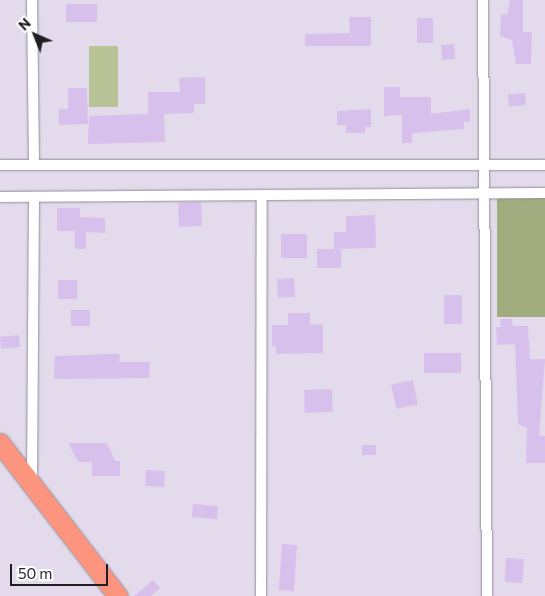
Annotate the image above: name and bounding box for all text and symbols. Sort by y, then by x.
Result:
north arrow [10,10,60,60]
text: N [15,14,34,34]
scale bar [12,554,110,586]
text: 50 m [18,564,52,582]

